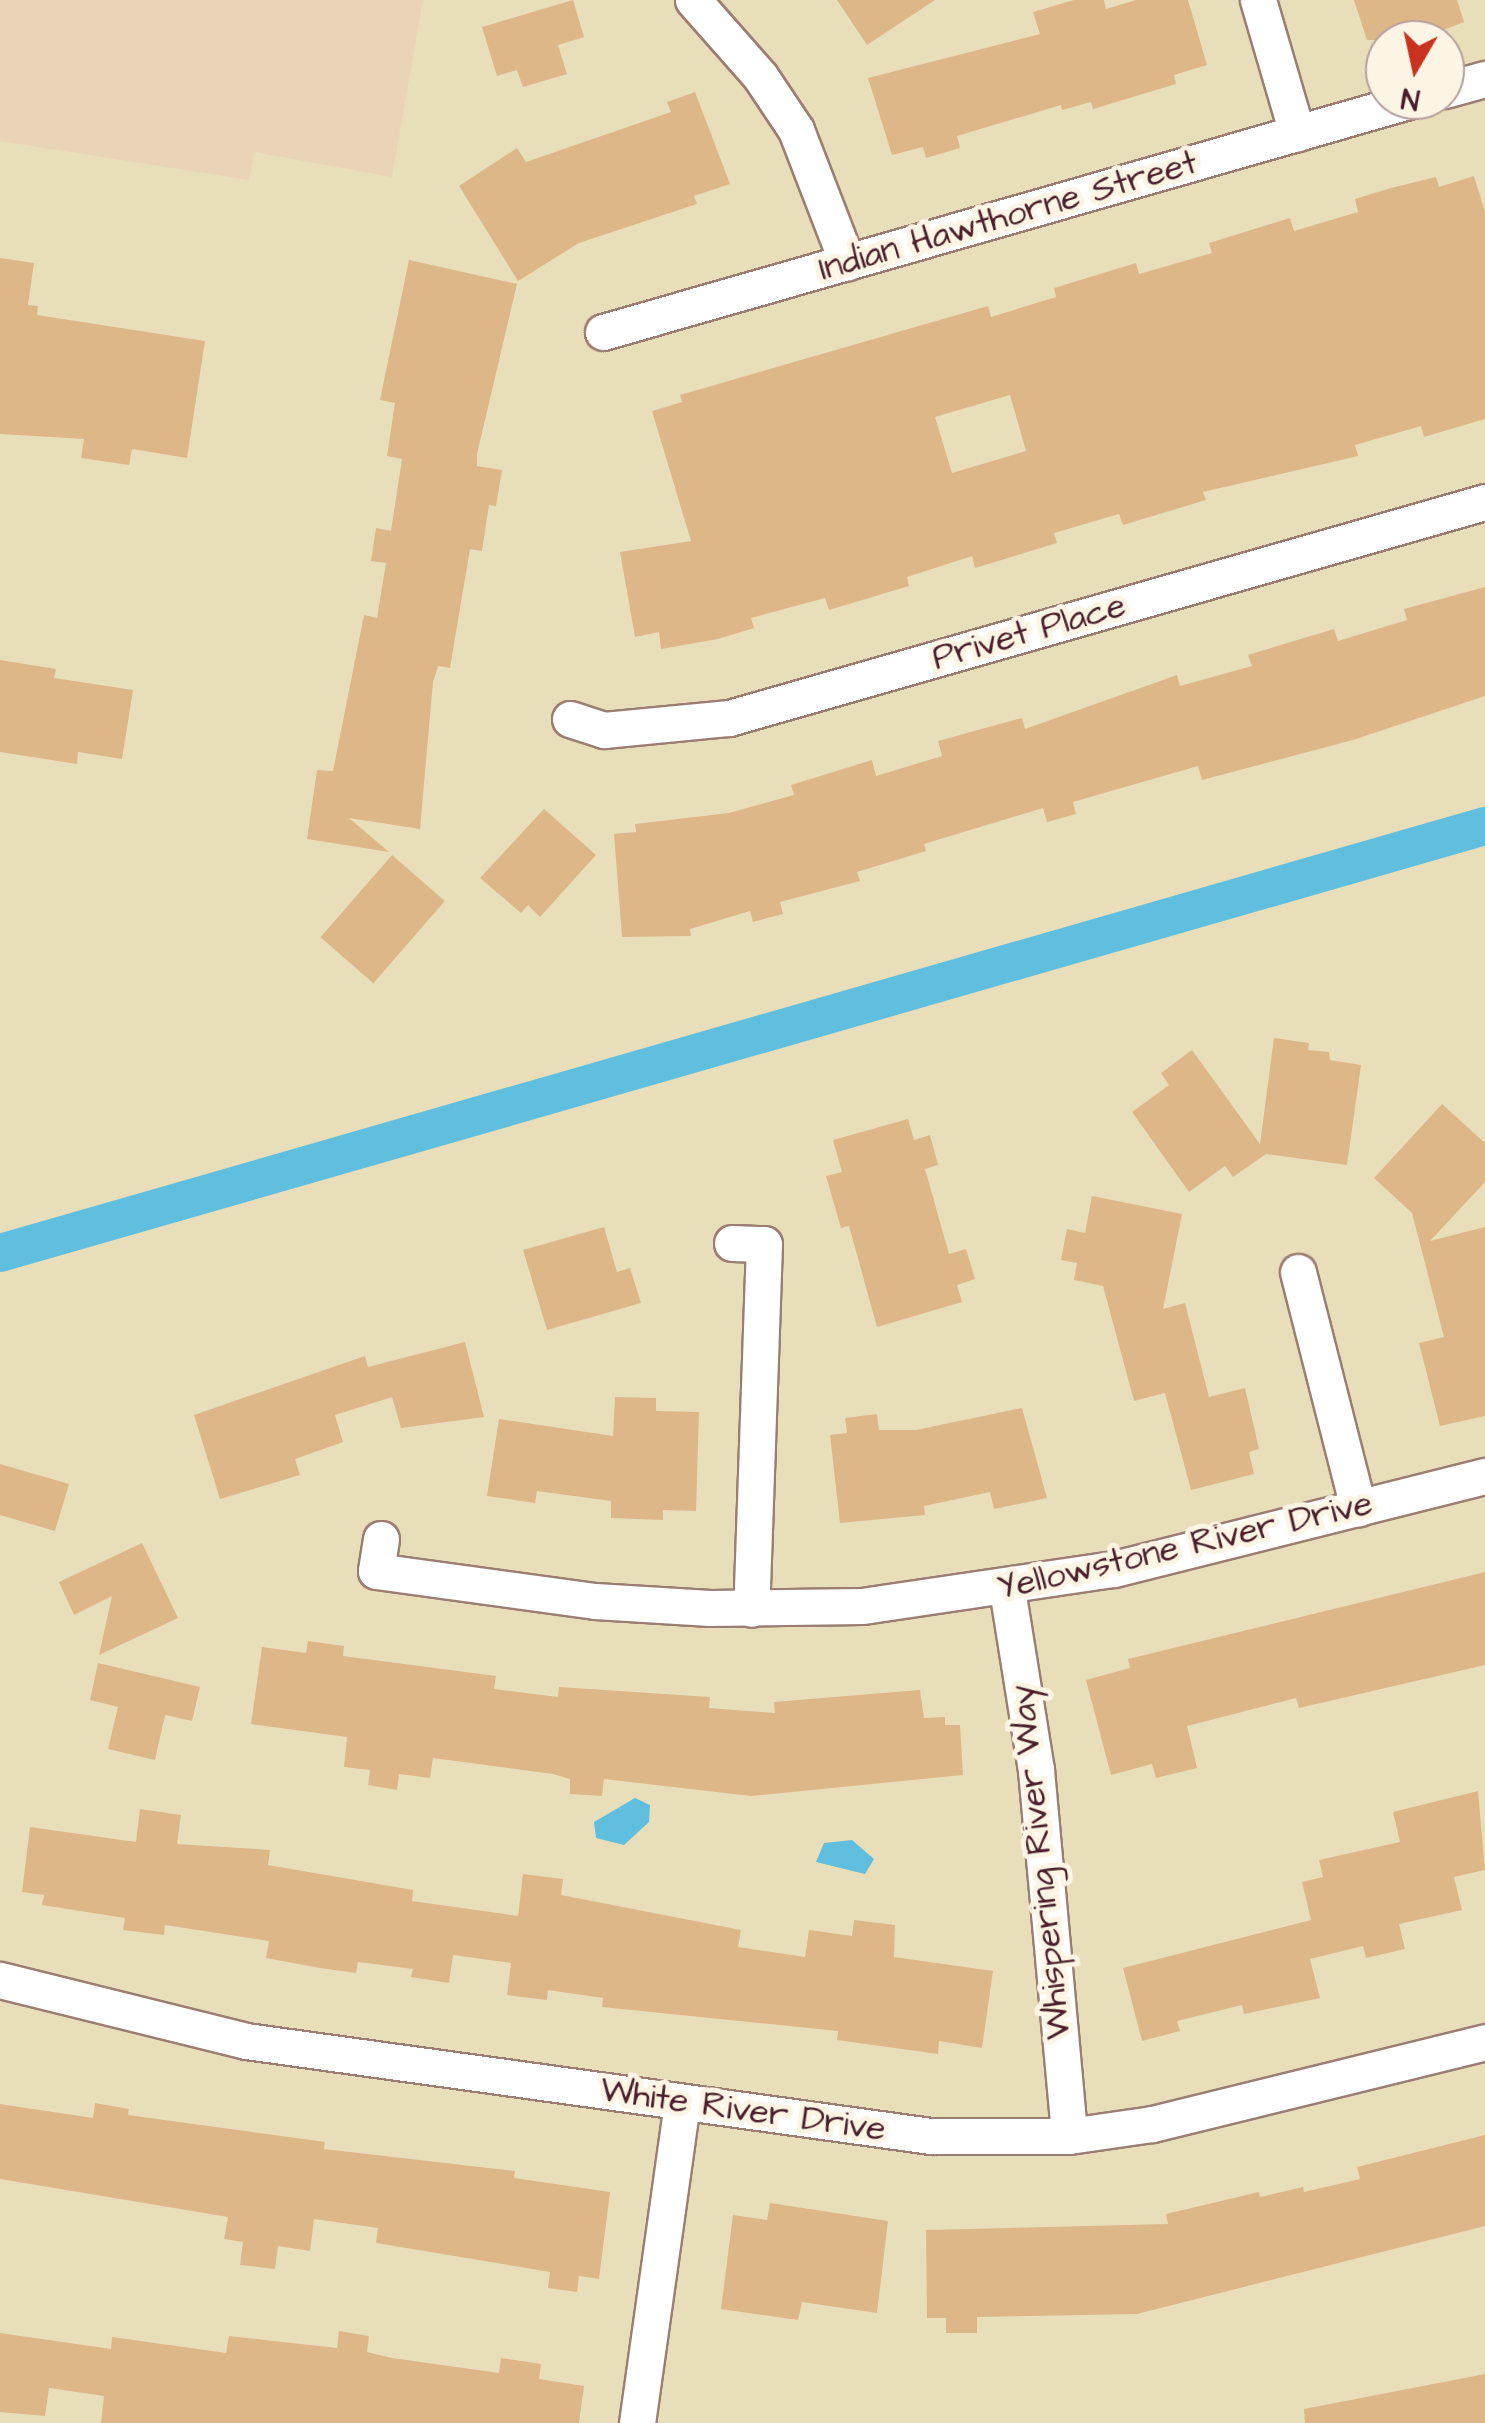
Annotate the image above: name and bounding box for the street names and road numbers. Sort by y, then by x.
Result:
street label: Indian Hawthorne Street [814,142,1202,290]
street label: Privet Place [928,584,1130,680]
street label: Yellowstone River Drive [993,1482,1377,1610]
street label: Whispering River Way [1001,1683,1081,2041]
street label: White River Drive [598,2069,888,2151]

